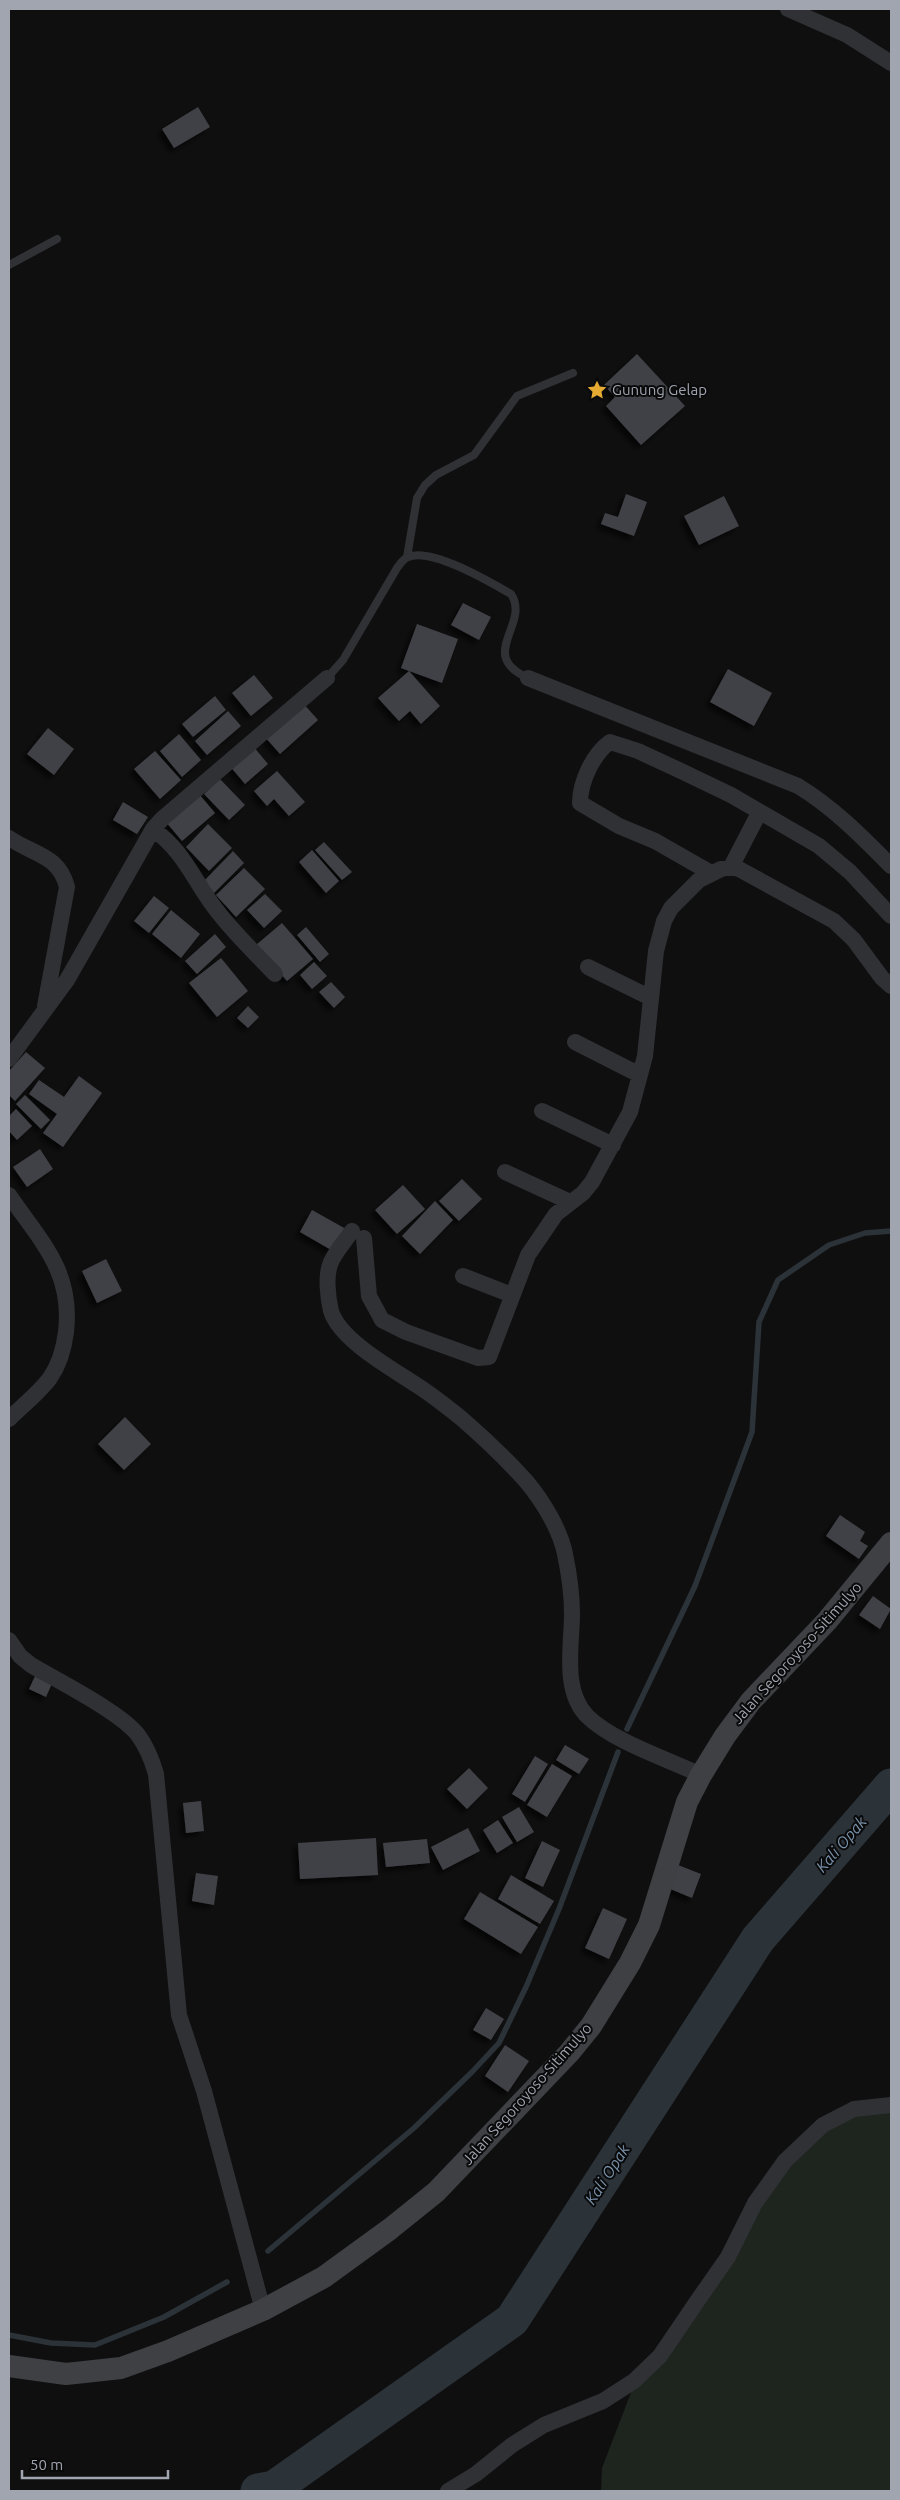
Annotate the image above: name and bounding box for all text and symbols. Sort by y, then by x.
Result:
place icon: Gunung Gelap [586,379,608,401]
place label: Gunung Gelap [612,381,707,398]
street label: Jalan Segoroyoso-Sitimulyo [728,1578,865,1727]
water label: Kali Opak [812,1812,871,1875]
street label: Jalan Segoroyoso-Sitimulyo [458,2019,595,2168]
water label: Kali Opak [581,2140,633,2207]
scale bar [22,2448,169,2480]
text: 50 m [30,2456,63,2473]

